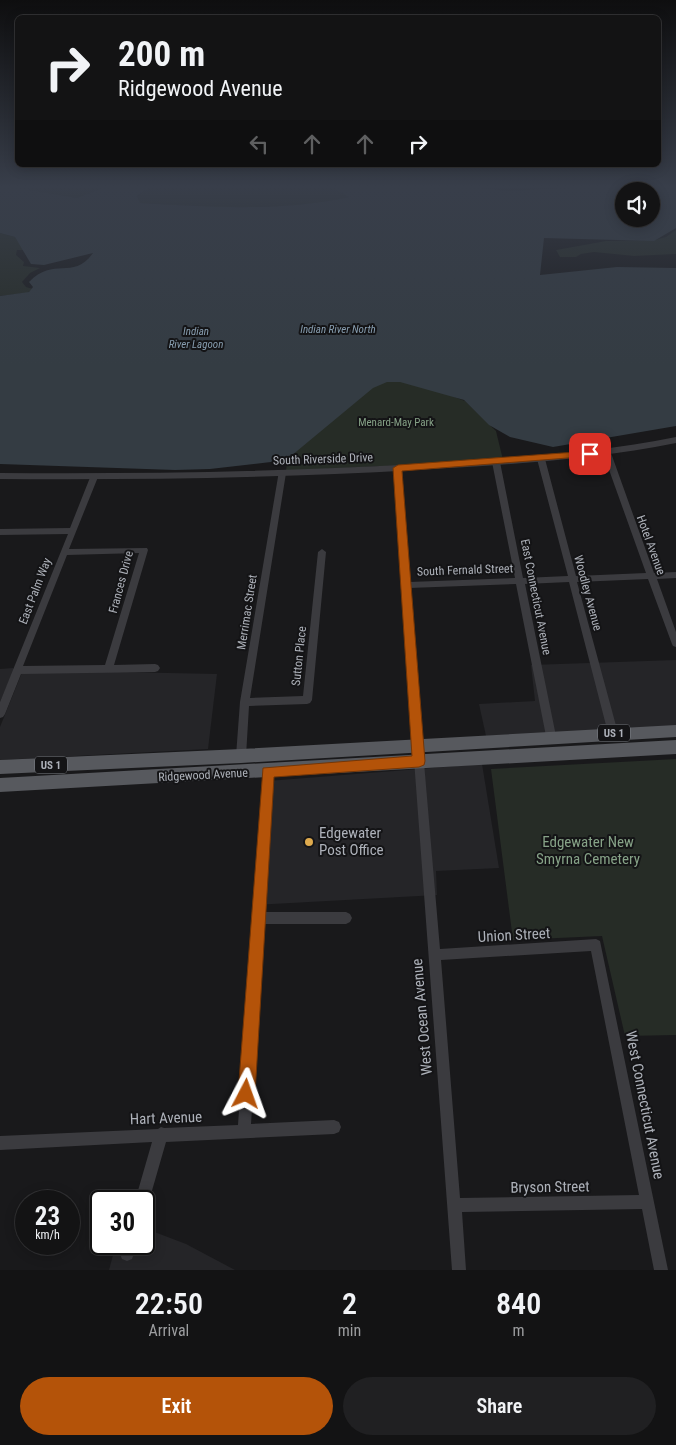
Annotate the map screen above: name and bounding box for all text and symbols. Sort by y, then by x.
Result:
text: 200 m [118,34,205,75]
icon: right [35,35,100,100]
text: Ridgewood Avenue [118,76,282,101]
icon: left [245,130,273,158]
icon: ahead [298,130,326,158]
icon: ahead [351,130,379,158]
icon: right [404,130,432,158]
map controls [615,182,660,227]
button: sound [615,182,660,227]
water label: Indian River North [300,323,376,336]
water label: Indian River Lagoon [169,325,223,351]
park label: Menard-May Park [358,416,434,429]
pin [569,433,611,475]
icon: arrive [576,440,604,468]
street label: South Riverside Drive [273,450,374,468]
street label: Hotel Avenue [634,513,668,577]
street label: East Connecticut Avenue [518,538,554,656]
street label: Frances Drive [106,549,136,615]
street label: Woodley Avenue [571,554,605,633]
street label: East Palm Way [16,556,54,626]
street label: South Fernald Street [417,561,514,579]
street label: Merrimac Street [234,573,260,651]
street label: Sutton Place [289,625,309,687]
road number: US 1 [598,724,630,741]
road number: US 1 [35,756,67,774]
street label: Ridgewood Avenue [158,766,249,784]
place label: Edgewater Post Office [319,824,384,859]
park label: Edgewater New Smyrna Cemetery [536,833,640,868]
marker: Edgewater Post Office [303,836,315,848]
street label: Union Street [477,924,551,946]
street label: West Ocean Avenue [408,958,436,1076]
street label: West Connecticut Avenue [622,1029,668,1181]
position arrow [219,1067,271,1119]
street label: Hart Avenue [129,1108,203,1128]
street label: Bryson Street [510,1177,590,1197]
speed limit sign: 30 [90,1190,155,1255]
text: 23 [35,1202,60,1231]
text: km/h [35,1228,60,1242]
text: 22:50 [135,1286,203,1321]
text: 2 [342,1286,357,1321]
text: 840 [496,1286,541,1321]
text: Arrival [149,1321,189,1340]
text: min [338,1321,361,1340]
text: m [513,1321,525,1340]
button: Exit [20,1377,333,1435]
button: Share [343,1377,656,1435]

